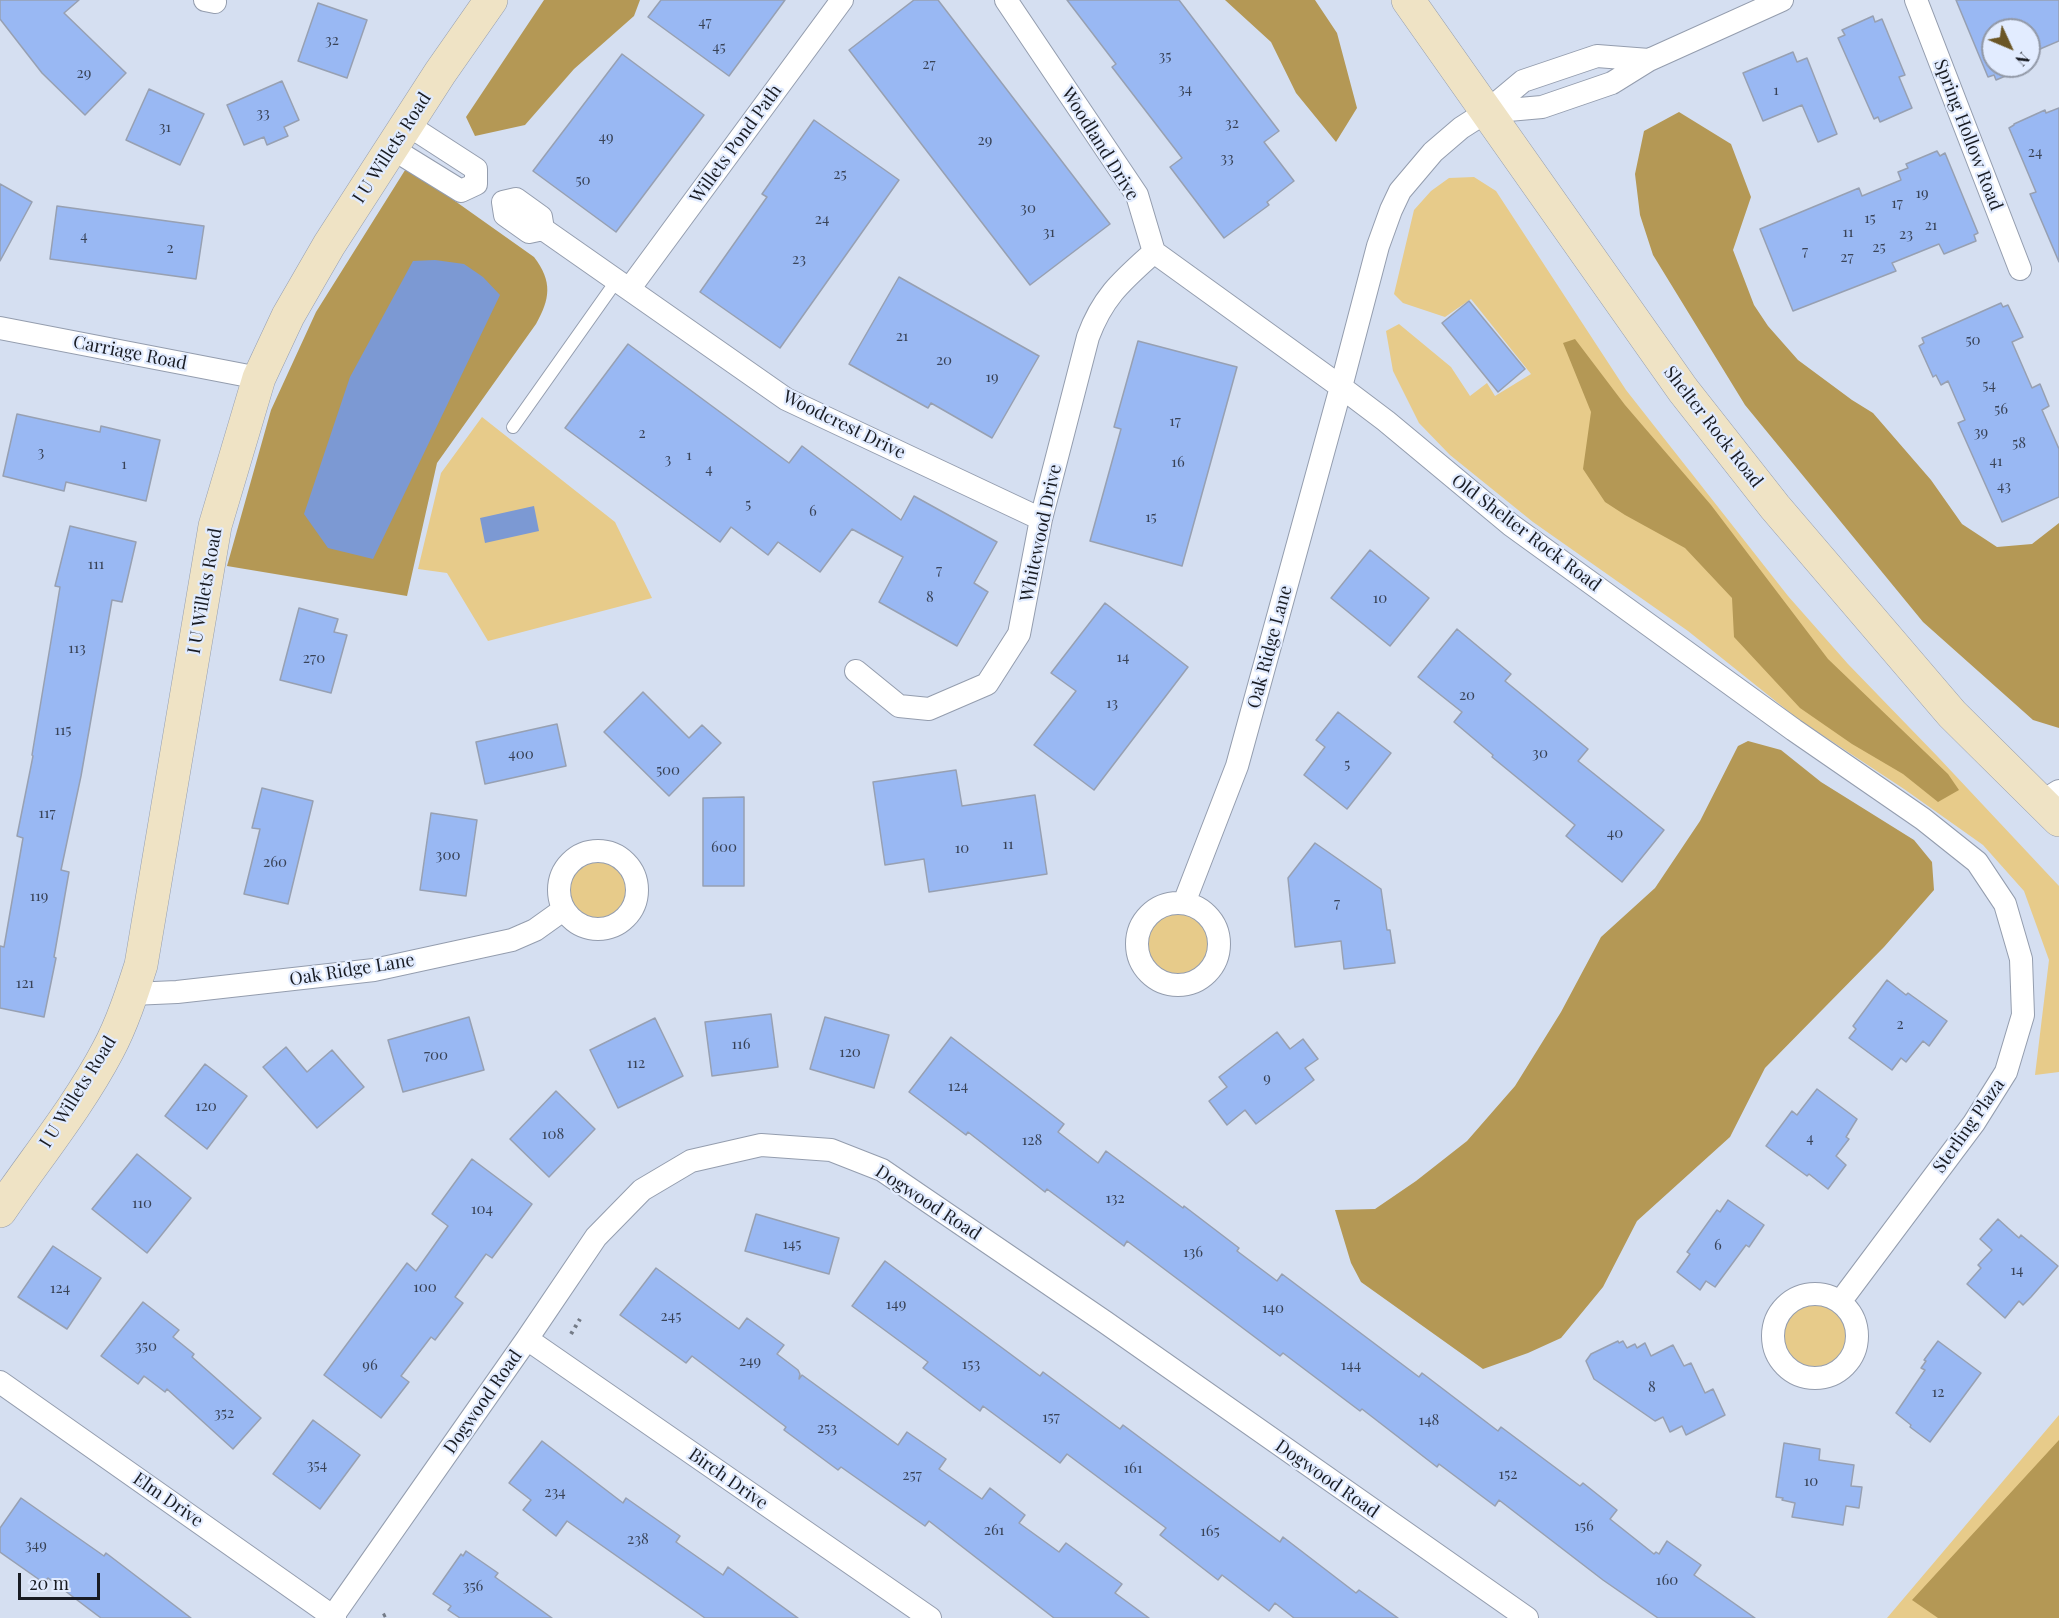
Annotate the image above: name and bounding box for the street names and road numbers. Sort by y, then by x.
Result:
street label: Spring Hollow Road [1929,56,2007,214]
street label: Willets Pond Path [686,80,786,208]
street label: Woodland Drive [1057,84,1143,204]
street label: I U Willets Road [348,89,436,207]
street label: Carriage Road [71,331,189,375]
street label: Shelter Rock Road [1659,362,1767,492]
street label: Woodcrest Drive [779,386,909,464]
street label: Whitewood Drive [1016,462,1066,604]
street label: Old Shelter Rock Road [1447,470,1605,596]
street label: I U Willets Road [183,526,227,656]
street label: Oak Ridge Lane [1243,583,1297,711]
street label: Oak Ridge Lane [288,949,416,991]
street label: I U Willets Road [35,1032,121,1152]
street label: Sterling Plaza [1929,1075,2009,1177]
street label: Dogwood Road [871,1161,985,1245]
street label: Dogwood Road [439,1346,527,1458]
street label: Dogwood Road [1271,1435,1383,1523]
street label: Birch Drive [684,1444,772,1514]
street label: Elm Drive [129,1468,207,1532]

